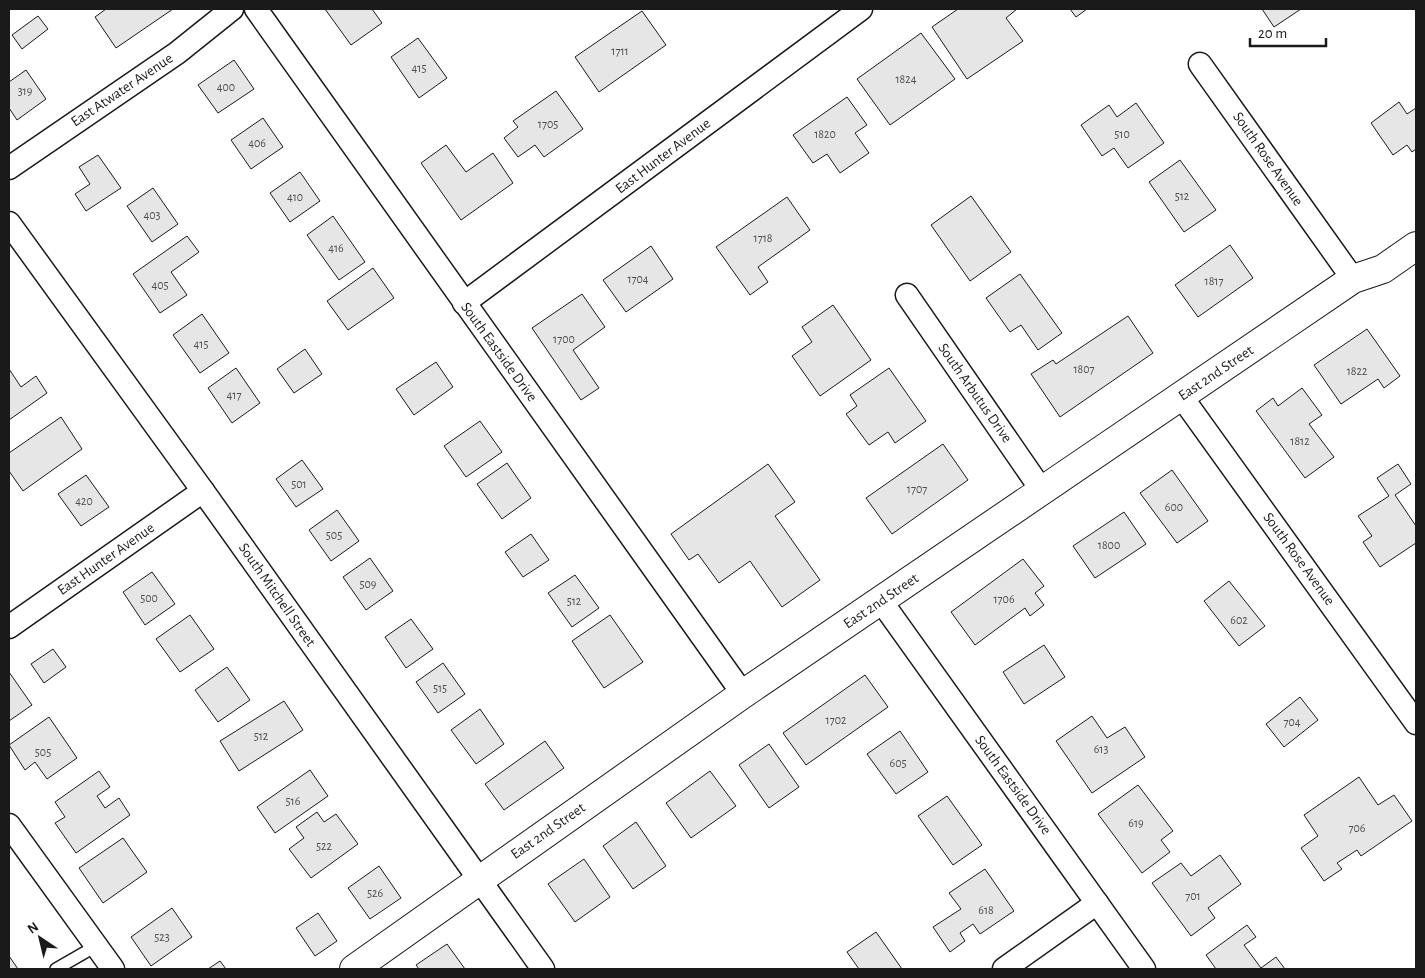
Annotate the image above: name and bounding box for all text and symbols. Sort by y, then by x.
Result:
scale bar [1250,15,1326,47]
text: 20 m [1258,26,1287,41]
house number: 1711 [611,45,629,57]
street label: East Atwater Avenue [68,50,176,130]
house number: 415 [412,62,426,74]
house number: 1824 [895,73,917,85]
house number: 400 [217,81,235,93]
house number: 319 [18,85,33,97]
street label: South Rose Avenue [1230,109,1306,209]
street label: East Hunter Avenue [613,115,713,196]
house number: 1705 [538,118,558,130]
house number: 1820 [814,128,836,140]
house number: 510 [1114,128,1130,140]
house number: 406 [248,137,266,149]
house number: 512 [1175,190,1190,202]
house number: 410 [287,191,303,203]
house number: 403 [143,209,161,221]
house number: 1718 [754,232,773,244]
house number: 416 [328,242,344,254]
house number: 1704 [627,273,649,285]
house number: 1817 [1205,275,1223,287]
house number: 405 [151,279,169,291]
street label: South Eastside Drive [458,300,540,404]
house number: 1700 [553,333,575,345]
house number: 415 [194,338,208,350]
street label: South Arbutus Drive [935,341,1015,445]
street label: East 2nd Street [1176,342,1256,403]
house number: 1807 [1073,363,1095,375]
house number: 1822 [1347,365,1368,377]
house number: 417 [227,389,241,401]
house number: 1812 [1290,435,1310,447]
house number: 501 [291,478,307,490]
house number: 1707 [907,483,927,495]
house number: 420 [75,495,93,507]
house number: 600 [1165,501,1183,513]
street label: South Rose Avenue [1260,510,1338,608]
street label: East Hunter Avenue [55,520,157,598]
house number: 505 [326,529,342,541]
house number: 1800 [1098,539,1120,551]
street label: South Mitchell Street [236,540,318,650]
street label: East 2nd Street [841,570,921,631]
house number: 509 [360,578,377,590]
house number: 500 [140,592,158,604]
house number: 1706 [993,593,1015,605]
house number: 512 [567,595,582,607]
house number: 602 [1230,614,1248,626]
house number: 515 [433,682,447,694]
house number: 1702 [826,714,847,726]
house number: 704 [1283,716,1301,728]
house number: 512 [254,730,269,742]
street label: South Eastside Drive [972,733,1054,837]
house number: 613 [1094,743,1108,755]
house number: 505 [35,746,51,758]
house number: 605 [890,757,907,769]
house number: 516 [286,795,301,807]
street label: East 2nd Street [508,800,588,862]
house number: 619 [1128,817,1144,829]
house number: 706 [1349,822,1366,834]
house number: 522 [316,840,333,852]
house number: 526 [367,887,383,899]
house number: 701 [1185,890,1201,902]
house number: 618 [978,904,994,916]
north arrow [15,913,65,963]
text: N [25,920,41,937]
house number: 523 [154,931,170,943]

